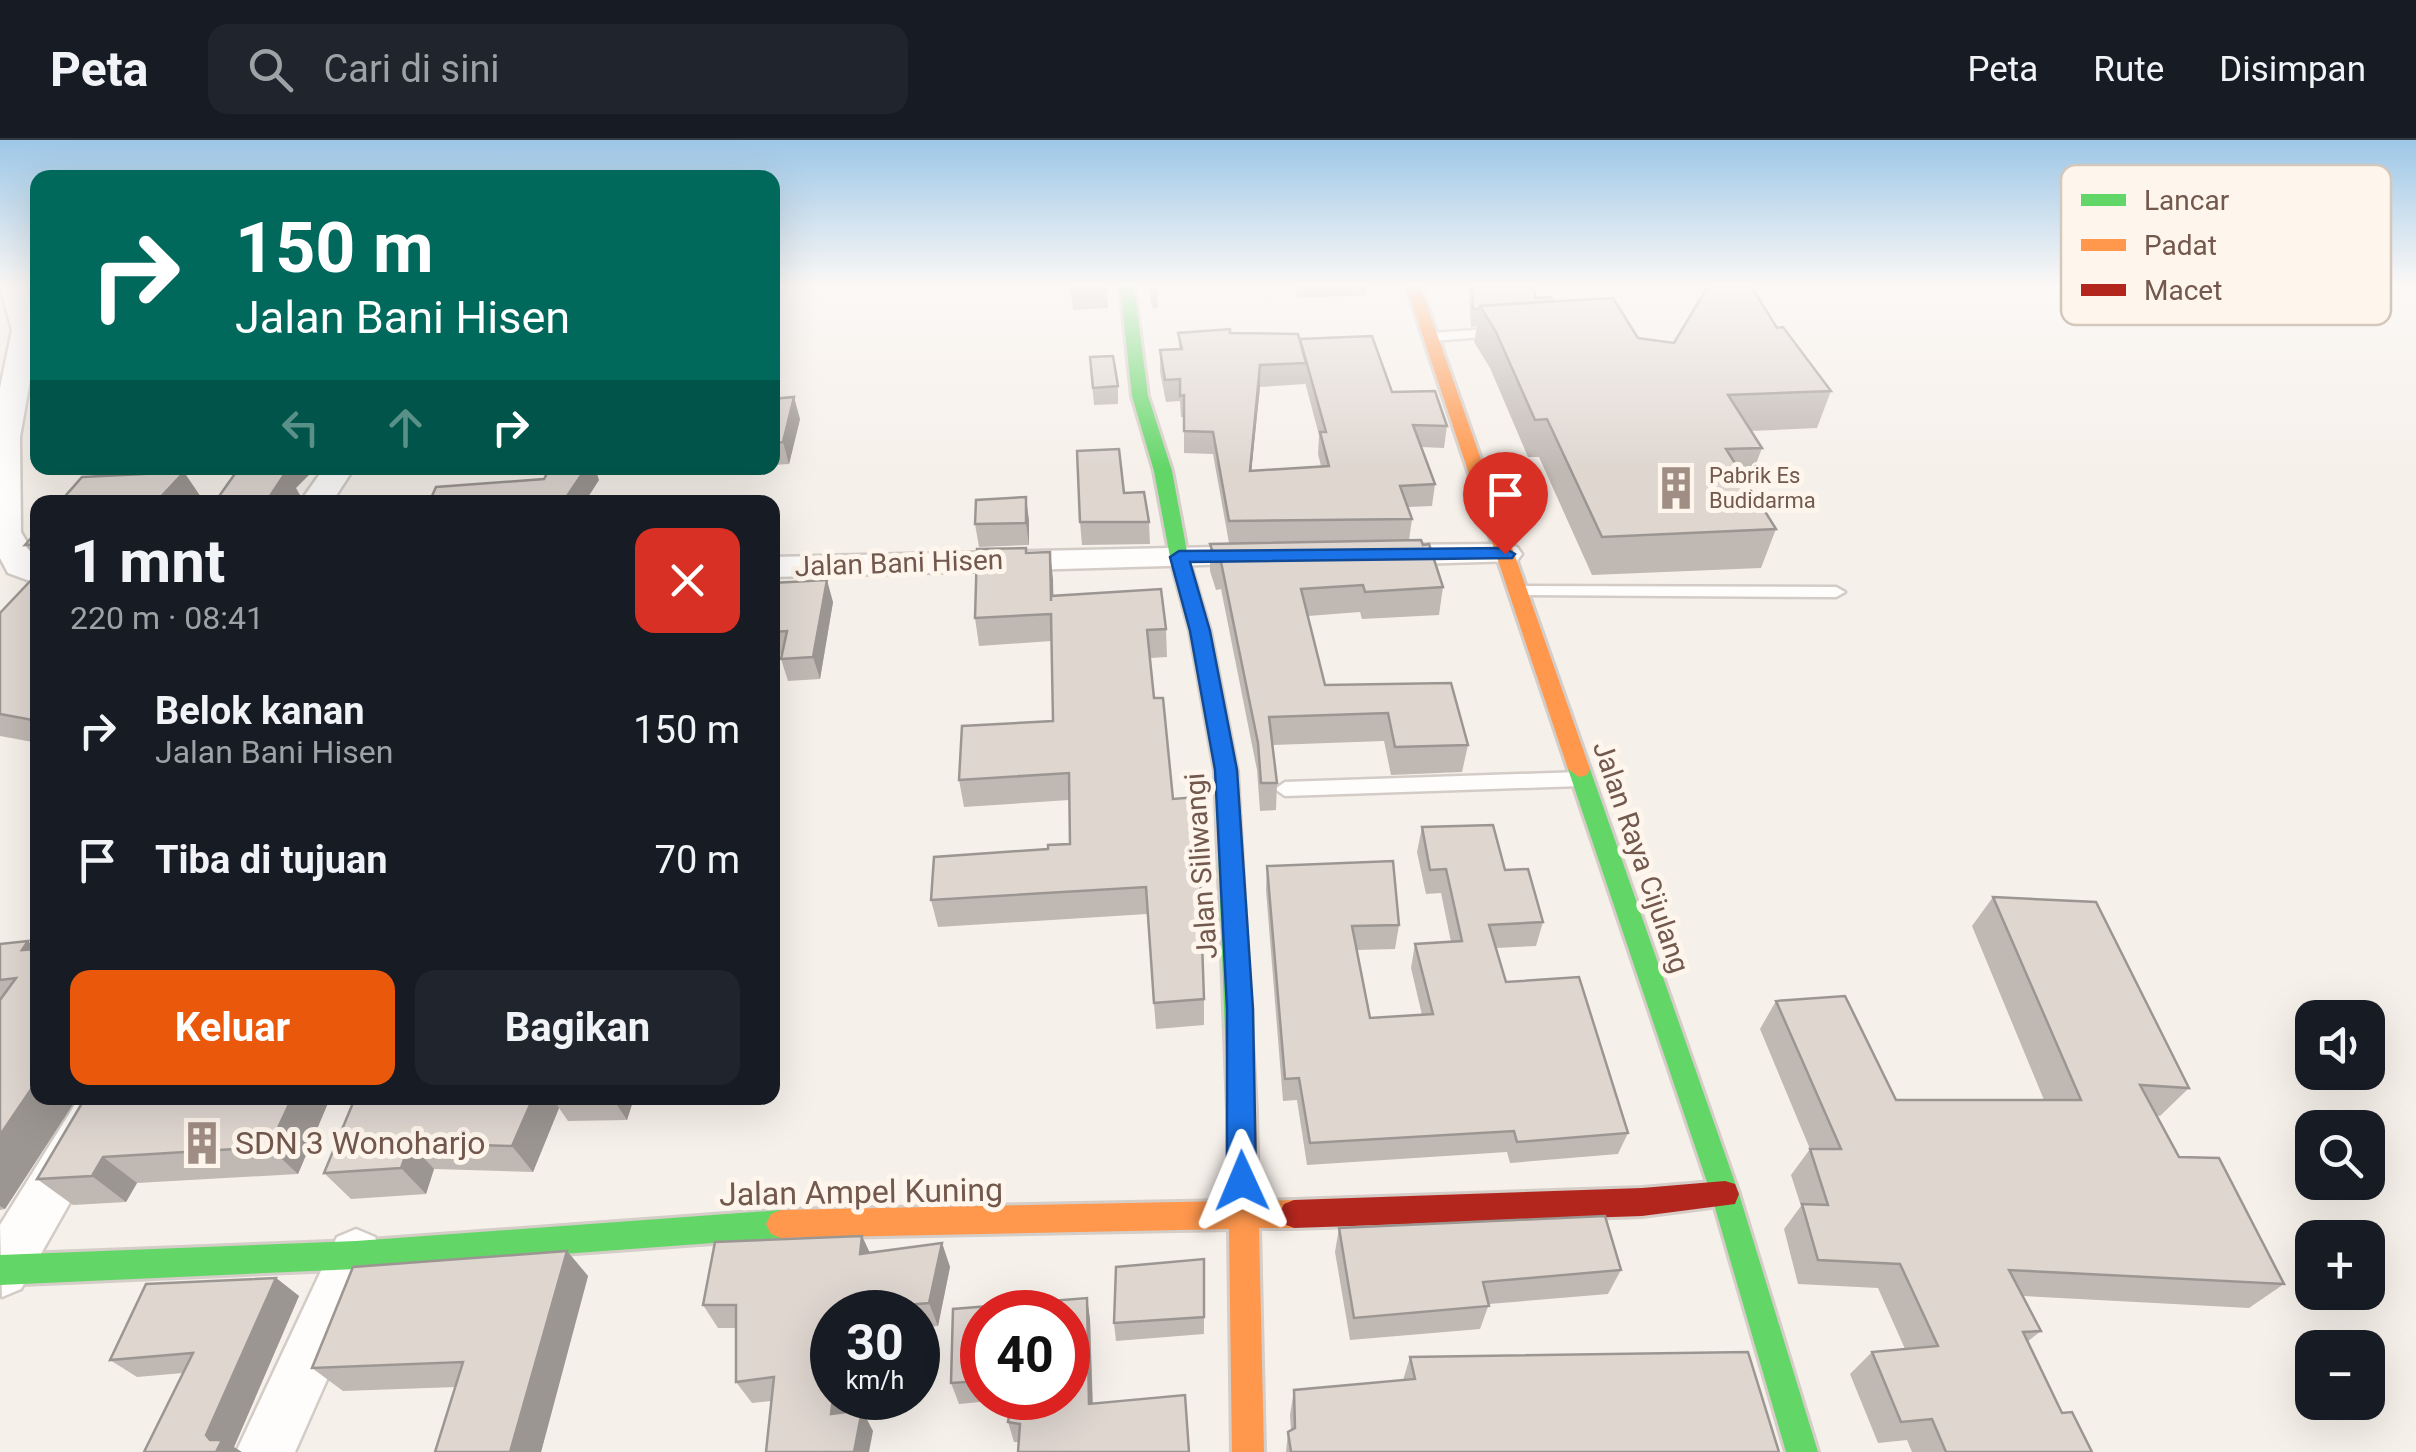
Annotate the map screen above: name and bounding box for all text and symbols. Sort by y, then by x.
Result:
search box [208,24,908,114]
text: Peta [50,41,148,98]
icon: search [243,42,298,97]
text: Cari di sini [323,47,500,91]
text: Peta [1967,49,2038,90]
text: Rute [2093,49,2164,90]
text: Disimpan [2219,49,2366,90]
legend [2061,165,2391,325]
text: Lancar [2144,184,2230,217]
text: 150 m [235,207,434,289]
icon: right [70,210,200,340]
text: Padat [2144,229,2217,262]
text: Macet [2144,274,2222,307]
text: Jalan Bani Hisen [235,291,570,344]
icon: left [273,400,328,455]
icon: ahead [378,400,433,455]
icon: right [483,400,538,455]
pin [1463,452,1548,555]
place label: Pabrik Es Budidarma [1709,463,1816,513]
building icon: Pabrik Es Budidarma [1652,464,1700,512]
icon: arrive [1478,467,1533,522]
text: 1 mnt [70,526,225,597]
button: close [635,528,740,633]
street label: Jalan Bani Hisen [794,543,1004,583]
text: 220 m · 08:41 [70,599,264,637]
text: Belok kanan [155,689,365,733]
icon: right [70,703,125,758]
text: 150 m [633,708,740,752]
text: Jalan Bani Hisen [155,733,393,771]
street label: Jalan Raya Cijulang [1586,737,1696,977]
street label: Jalan Siliwangi [1178,772,1224,960]
icon: arrive [70,833,125,888]
text: Tiba di tujuan [155,838,388,882]
text: 70 m [655,838,740,882]
button: Keluar [70,970,395,1085]
button: Bagikan [415,970,740,1085]
map controls [2295,1000,2385,1420]
button: sound [2295,1000,2385,1090]
button: search [2295,1110,2385,1200]
building icon: SDN 3 Wonoharjo [178,1119,226,1167]
place label: SDN 3 Wonoharjo [235,1124,486,1162]
position arrow [1190,1129,1294,1233]
street label: Jalan Ampel Kuning [719,1171,1003,1213]
button: + [2295,1220,2385,1310]
speed limit sign: 40 [960,1290,1090,1420]
text: 30 [846,1314,904,1372]
button: − [2295,1330,2385,1420]
text: km/h [846,1366,904,1395]

